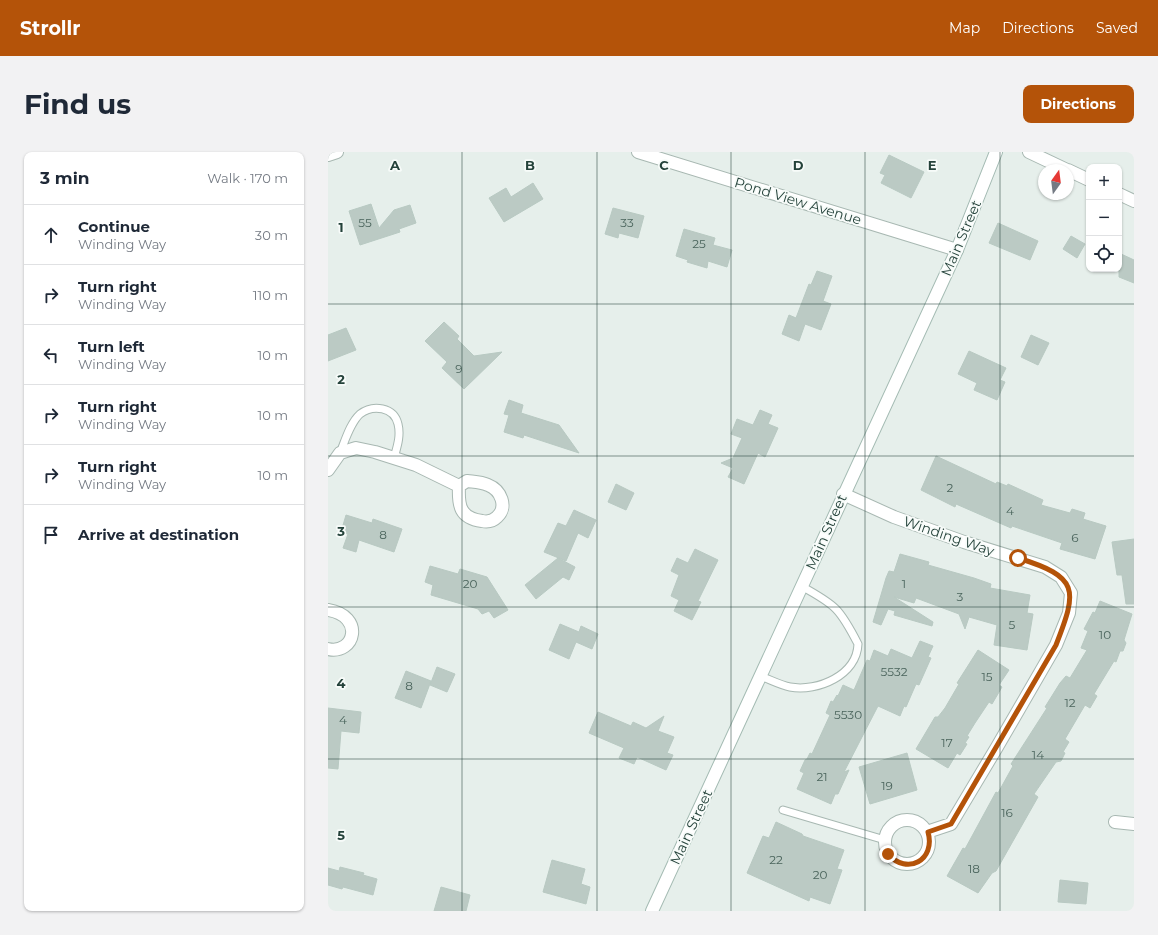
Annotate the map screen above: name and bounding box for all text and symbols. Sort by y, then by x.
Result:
text: Strollr [20,17,81,40]
text: Map [949,19,980,37]
text: Directions [1002,19,1074,37]
text: Saved [1096,19,1138,37]
button: Directions [1023,85,1134,123]
text: Find us [24,87,131,121]
text: A [389,157,401,173]
text: B [525,157,535,173]
text: C [659,157,669,173]
text: D [793,157,804,173]
text: E [928,157,937,173]
north arrow [1038,164,1074,200]
map controls [1086,164,1122,272]
button: + [1086,164,1122,200]
text: 3 min [40,168,90,188]
text: Walk · 170 m [207,170,288,186]
street label: Pond View Avenue [732,173,864,229]
street label: Main Street [937,197,985,279]
button: − [1086,200,1122,236]
house number: 55 [358,215,372,230]
house number: 33 [620,215,634,230]
text: Continue [78,217,150,236]
text: 1 [338,219,344,235]
icon: ahead [40,224,62,246]
text: 30 m [255,227,288,243]
text: Winding Way [78,236,166,252]
house number: 25 [692,236,706,251]
button: locate [1086,236,1122,272]
text: Turn right [78,277,157,296]
icon: right [40,284,62,306]
text: 110 m [253,287,288,303]
text: Winding Way [78,296,166,312]
text: Turn left [78,337,145,356]
icon: left [40,344,62,366]
text: 10 m [258,347,288,363]
text: Winding Way [78,356,166,372]
house number: 9 [455,361,463,376]
text: 2 [337,371,345,387]
text: Turn right [78,397,157,416]
icon: right [40,404,62,426]
text: 10 m [258,407,288,423]
text: Winding Way [78,416,166,432]
text: Turn right [78,457,157,476]
icon: right [40,464,62,486]
text: 10 m [258,467,288,483]
text: Winding Way [78,476,166,492]
house number: 2 [947,480,954,495]
street label: Main Street [801,491,851,573]
house number: 4 [1006,503,1014,518]
street label: Winding Way [901,512,997,560]
text: 3 [336,523,345,539]
icon: arrive [40,524,62,546]
text: Arrive at destination [78,525,239,544]
house number: 8 [379,527,387,542]
house number: 6 [1071,530,1079,545]
route start [1009,549,1027,567]
house number: 20 [463,576,477,591]
house number: 1 [902,576,906,591]
house number: 3 [957,589,964,604]
house number: 5 [1009,617,1016,632]
house number: 10 [1099,627,1111,642]
house number: 5532 [881,664,908,679]
house number: 15 [981,669,993,684]
text: 4 [337,675,346,691]
house number: 8 [405,678,413,693]
house number: 12 [1064,695,1076,710]
house number: 5530 [834,707,862,722]
house number: 4 [339,712,347,727]
house number: 17 [941,735,953,750]
house number: 14 [1032,747,1044,762]
house number: 21 [816,769,828,784]
house number: 19 [881,778,893,793]
street label: Main Street [666,786,716,867]
house number: 16 [1001,805,1013,820]
text: 5 [337,827,345,843]
route end [879,845,897,863]
house number: 22 [769,852,783,867]
house number: 18 [968,861,980,876]
house number: 20 [813,867,827,882]

